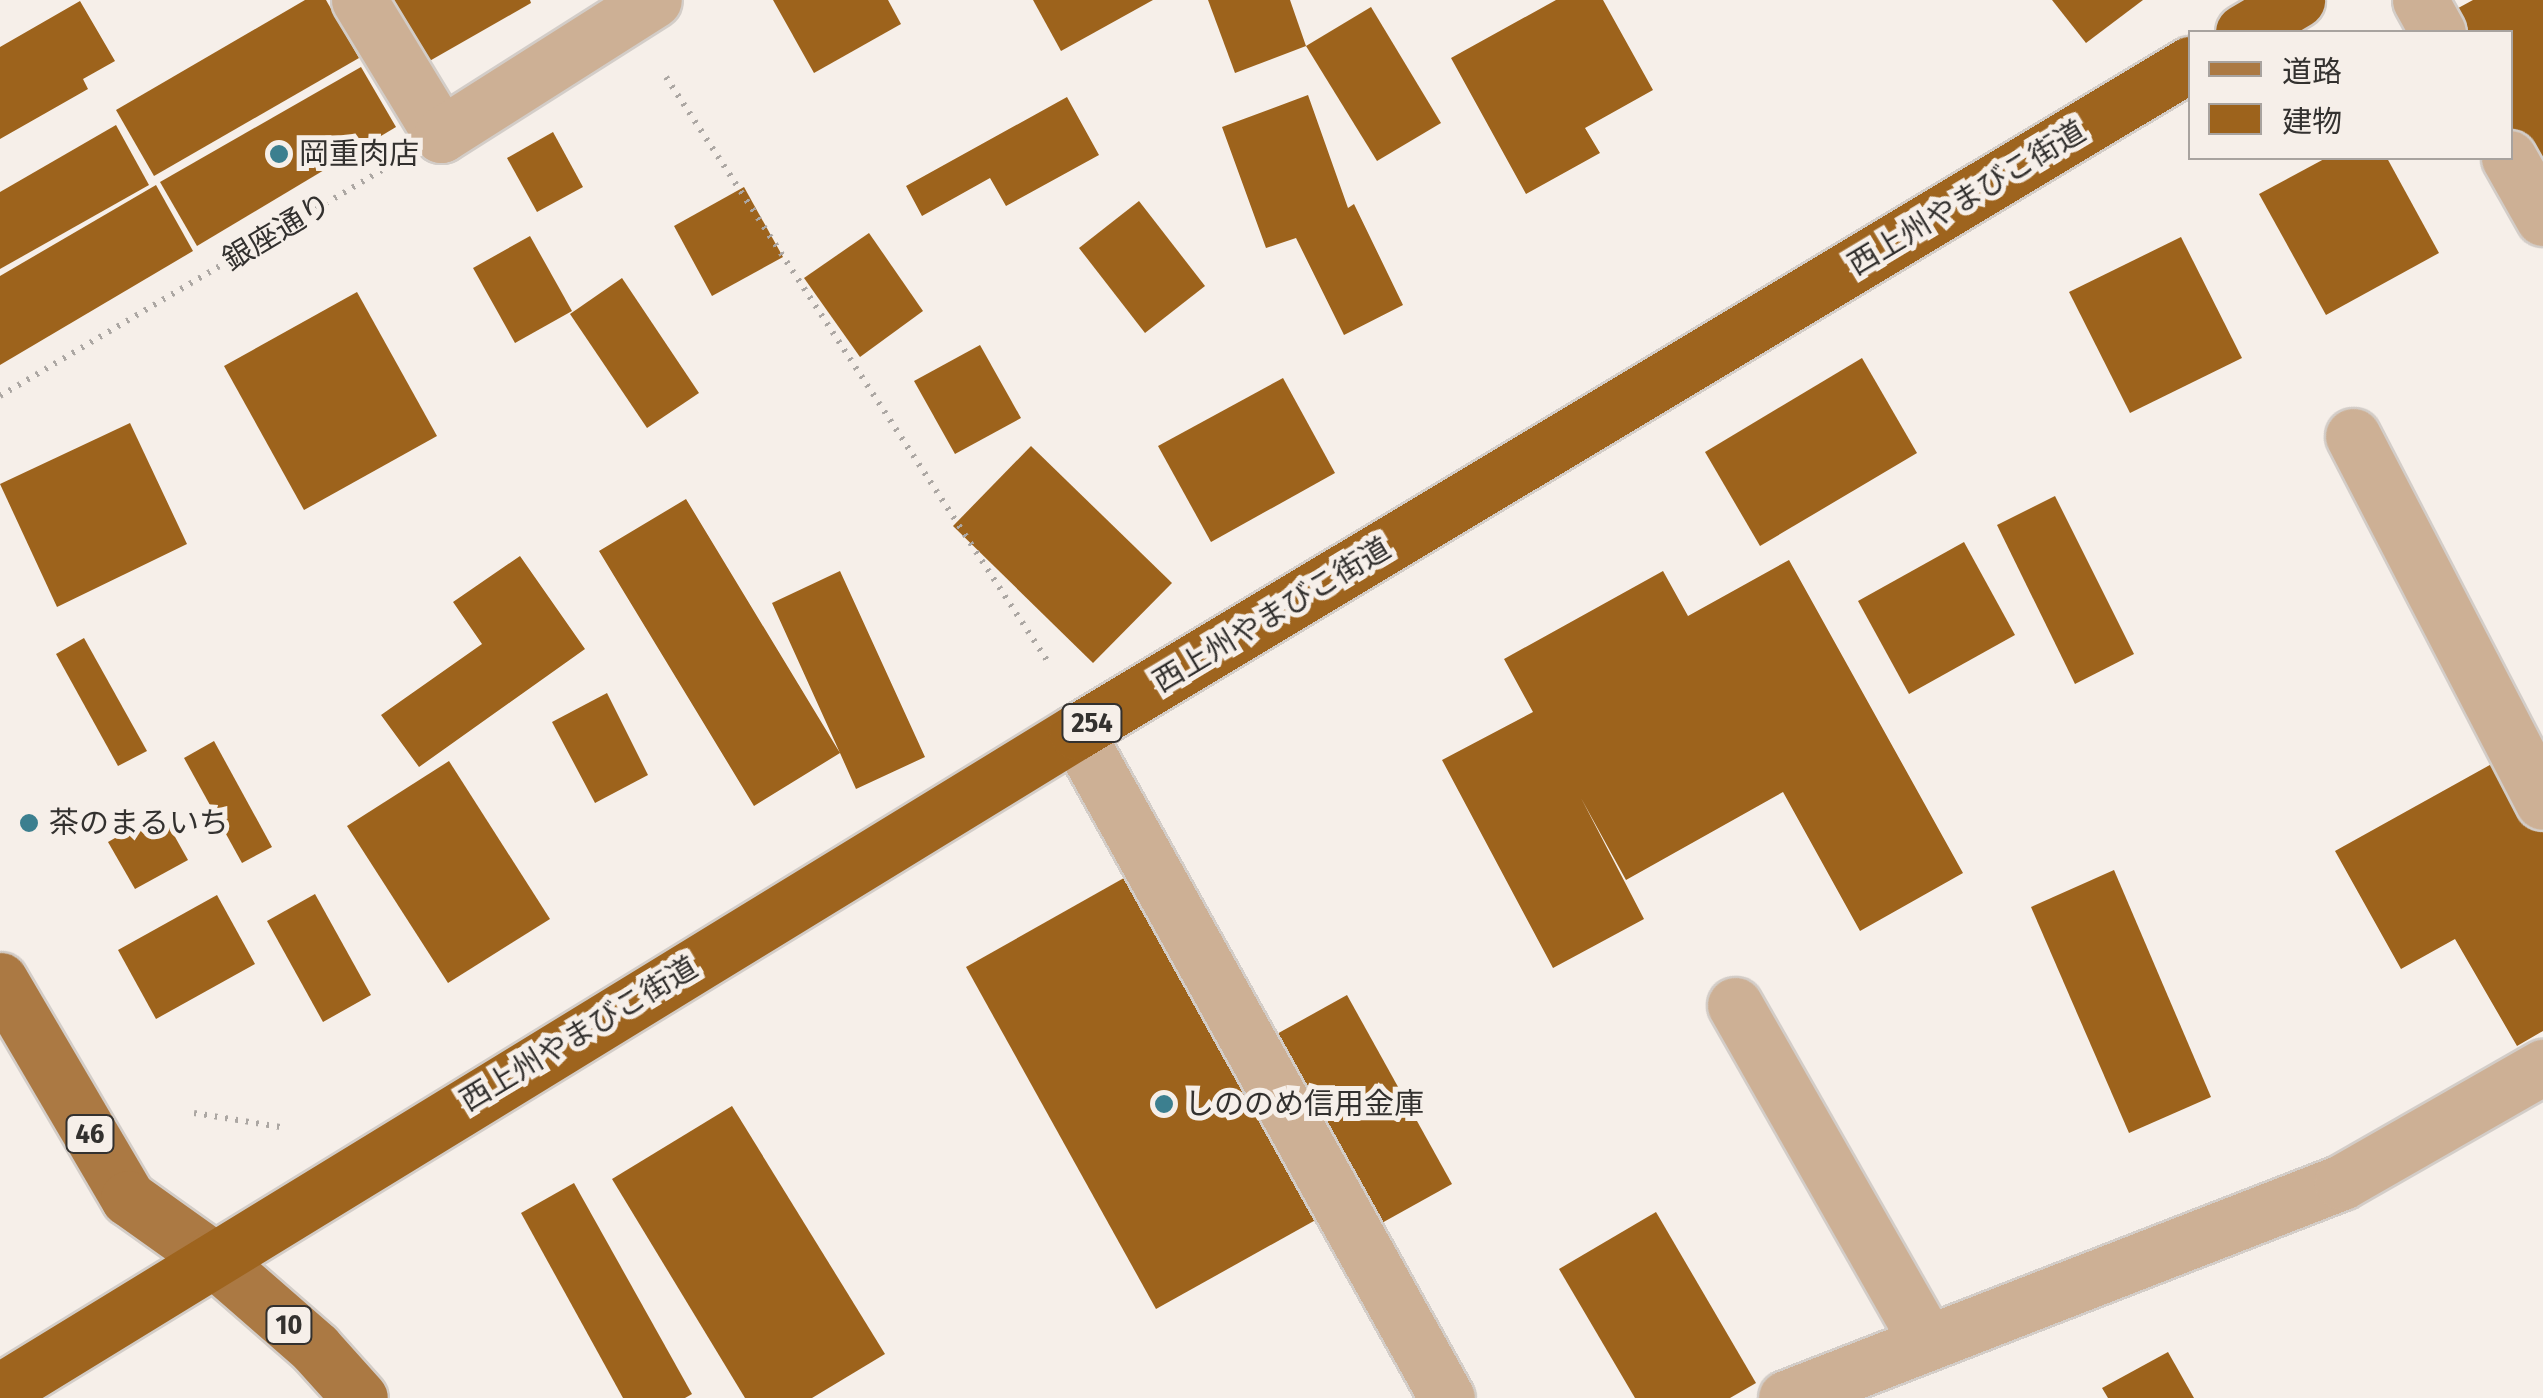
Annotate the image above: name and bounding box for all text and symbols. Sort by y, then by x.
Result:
legend [2188,30,2513,160]
text: 道路 [2282,54,2342,90]
text: 建物 [2282,104,2342,140]
street label: 西上州やまびこ街道 [1842,113,2092,283]
place label: 岡重肉店 [299,136,419,172]
marker: 岡重肉店 [268,143,290,165]
street label: 銀座通り [216,186,338,278]
street label: 西上州やまびこ街道 [1147,530,1397,700]
road number: 254 [1060,700,1124,746]
place label: 茶のまるいち [49,805,229,841]
marker: 茶のまるいち [18,812,40,834]
street label: 西上州やまびこ街道 [454,949,704,1119]
place label: しののめ信用金庫 [1184,1086,1424,1122]
marker: しののめ信用金庫 [1153,1093,1175,1115]
road number: 46 [65,1111,115,1157]
road number: 10 [264,1302,314,1348]

